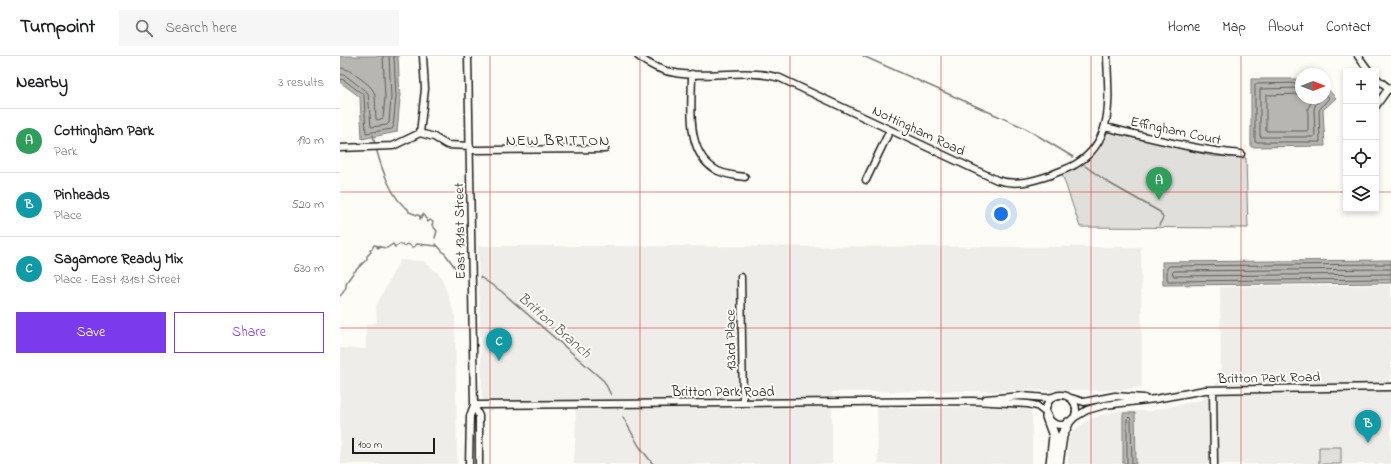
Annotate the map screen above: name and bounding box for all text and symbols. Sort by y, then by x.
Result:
search box [119,10,399,46]
text: Turnpoint [20,14,95,41]
icon: search [133,17,155,39]
text: Search here [165,17,237,39]
text: Home [1168,17,1200,38]
text: Map [1222,17,1246,38]
text: About [1268,17,1304,38]
text: Contact [1326,17,1371,38]
north arrow [1295,68,1331,104]
map controls [1343,68,1379,212]
button: + [1343,68,1379,104]
text: Nearby [16,70,68,95]
text: 3 results [278,73,324,92]
street label: Nottingham Road [868,101,968,163]
button: − [1343,104,1379,140]
street label: Effingham Court [1128,112,1223,152]
text: Cottingham Park [54,120,154,142]
district label: NEW BRITTON [506,130,610,152]
text: A [25,131,33,150]
text: 190 m [297,131,324,150]
button: locate [1343,140,1379,176]
text: Park [54,142,78,161]
pin: A [1146,167,1172,200]
button: layers [1343,176,1379,212]
street label: East 131st Street [449,182,472,279]
text: Pinheads [54,184,110,206]
text: B [25,195,33,214]
text: 520 m [291,195,324,214]
your location [991,204,1011,224]
text: Place [54,206,82,225]
text: Sagamore Ready Mix [54,248,183,270]
text: C [25,259,33,278]
text: 630 m [294,259,324,278]
text: Place · East 131st Street [54,270,181,289]
water label: Britton Branch [513,288,596,364]
street label: 133rd Place [720,308,743,371]
button: Save [16,312,166,353]
button: Share [174,312,324,353]
pin: C [486,328,512,361]
street label: Britton Park Road [1217,367,1321,390]
street label: Britton Park Road [671,382,774,403]
pin: B [1355,410,1381,443]
scale bar [352,436,435,455]
text: 100 m [358,437,382,453]

